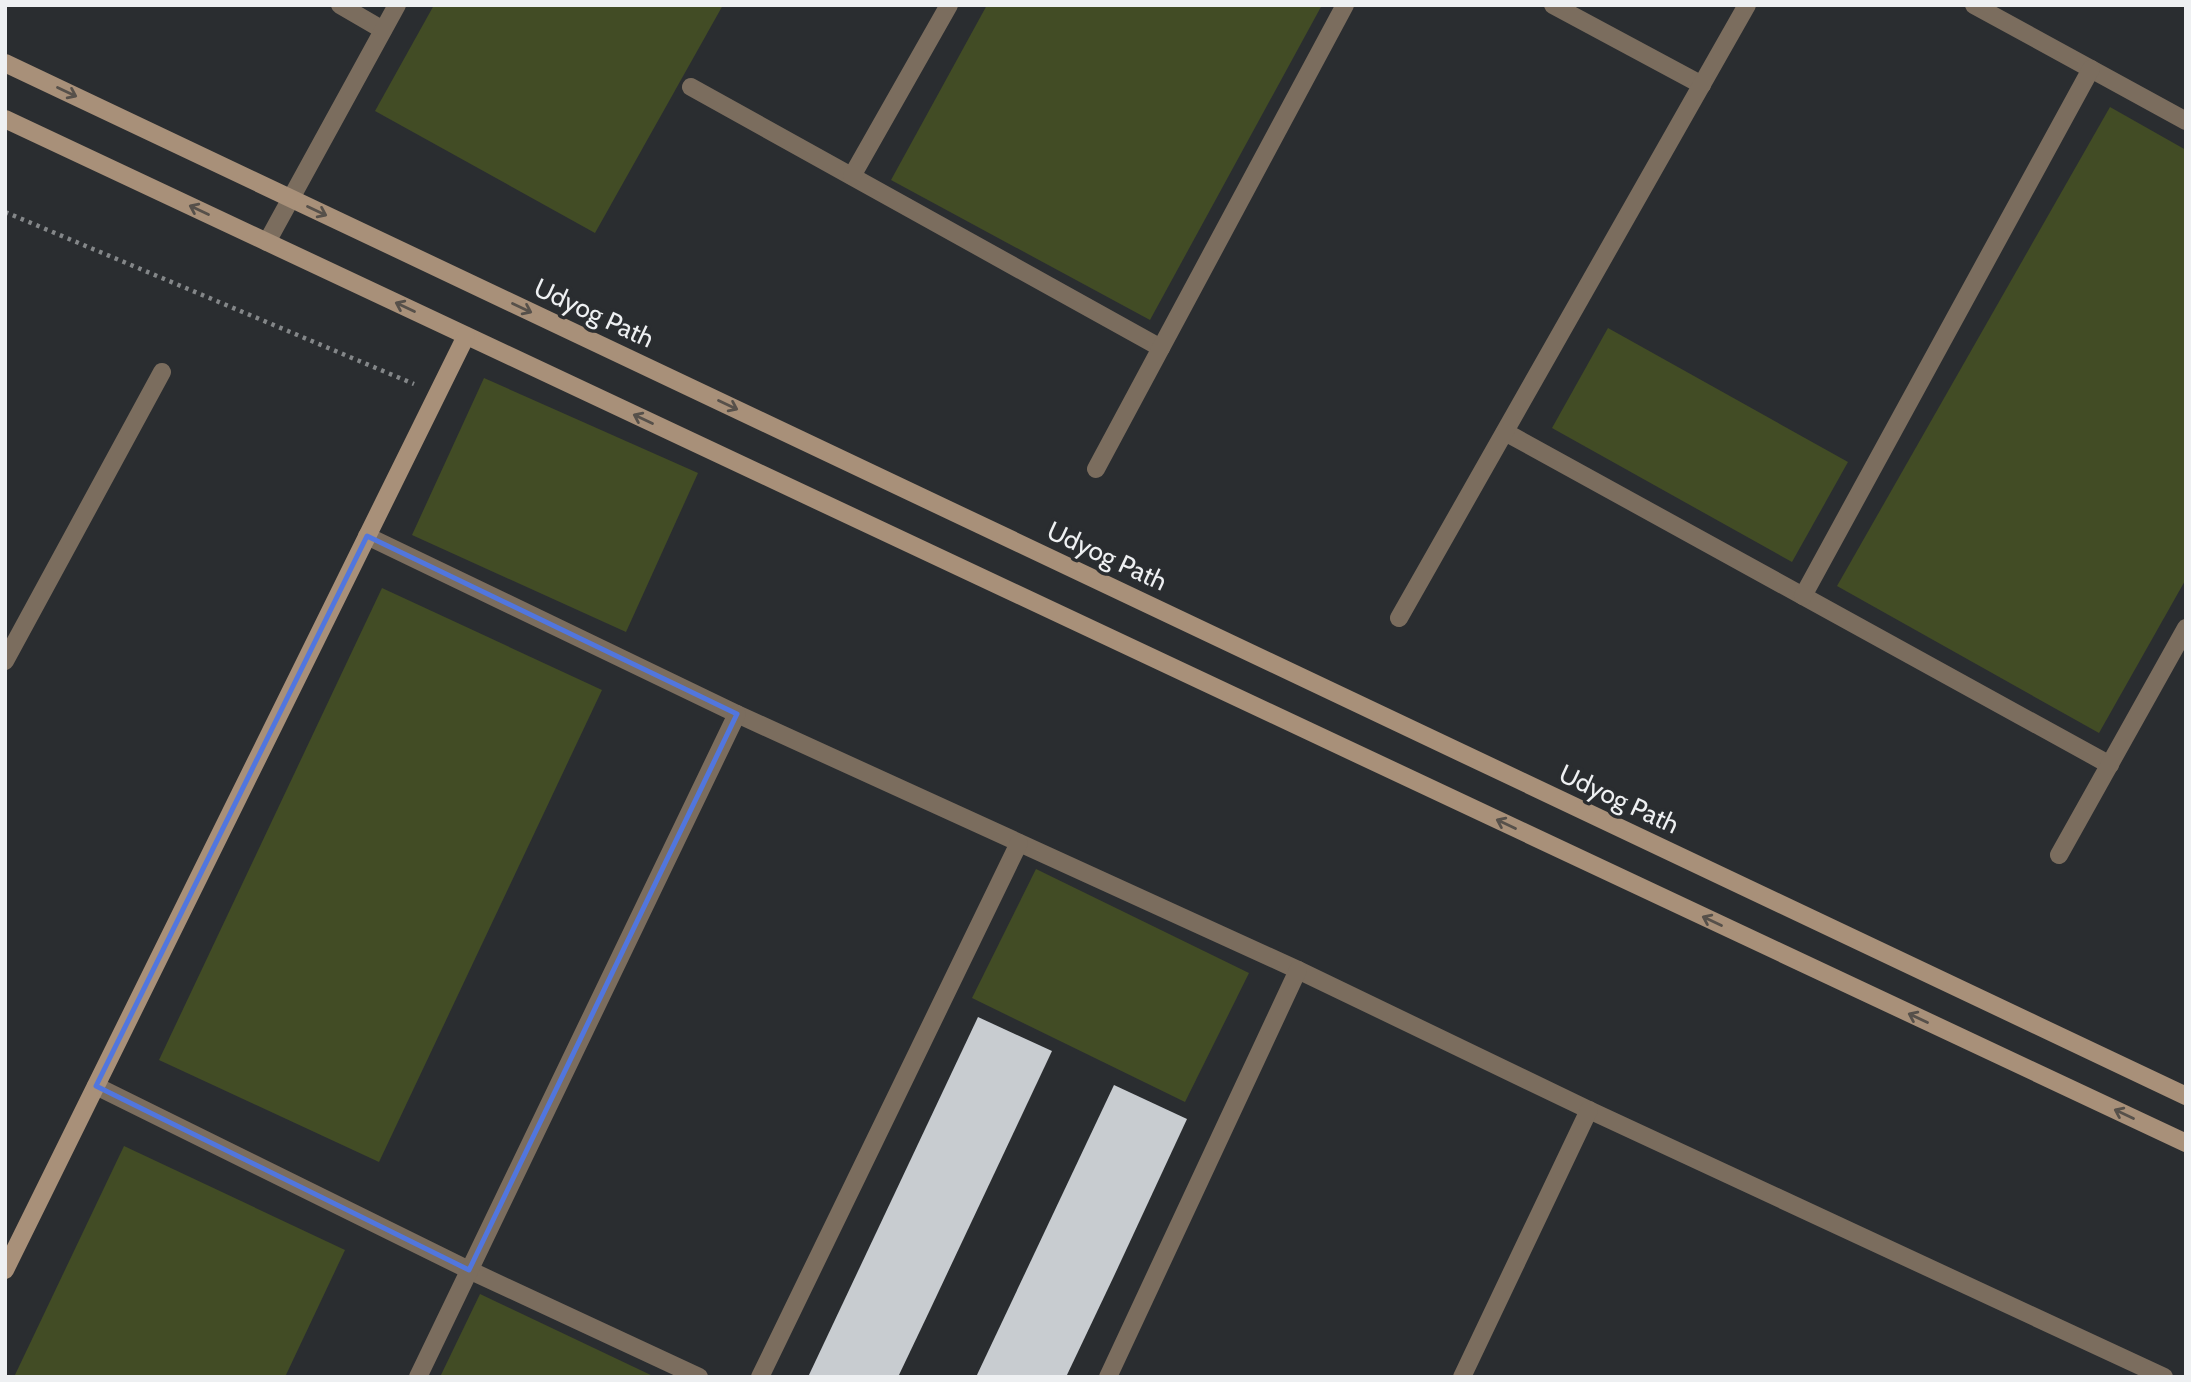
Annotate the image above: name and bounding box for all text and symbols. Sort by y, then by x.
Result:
one-way arrow [56,86,77,99]
one-way arrow [188,203,210,216]
one-way arrow [306,204,327,218]
street label: Udyog Path [529,271,659,355]
one-way arrow [394,299,415,312]
one-way arrow [511,302,532,315]
one-way arrow [717,399,738,413]
one-way arrow [633,412,654,425]
street label: Udyog Path [1042,514,1172,598]
street label: Udyog Path [1554,757,1684,841]
one-way arrow [1496,817,1517,830]
one-way arrow [1702,914,1723,927]
one-way arrow [1908,1011,1929,1024]
one-way arrow [2114,1107,2135,1121]

